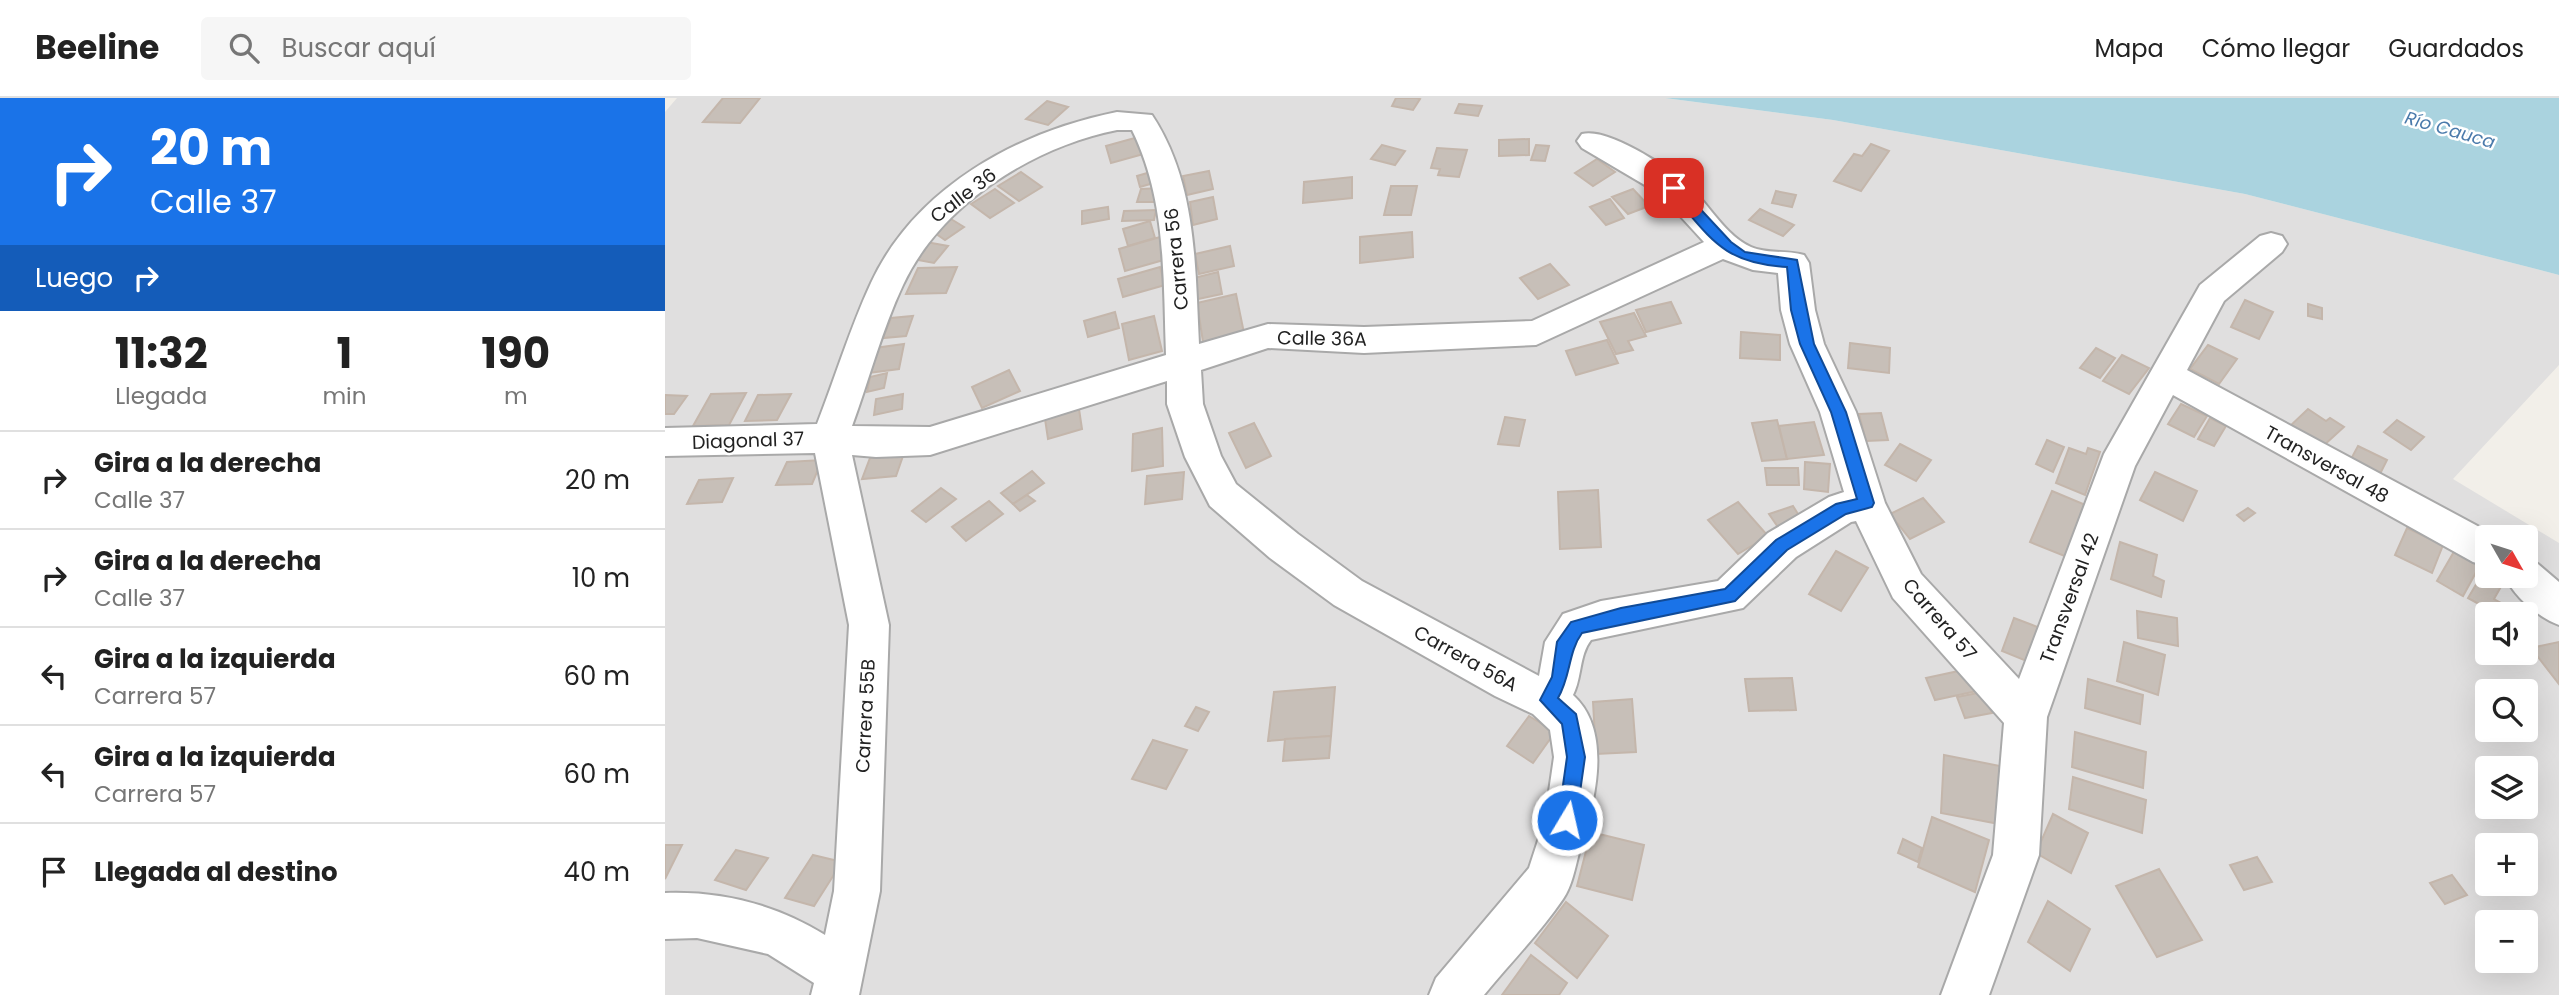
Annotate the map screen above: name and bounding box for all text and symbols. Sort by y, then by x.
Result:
search box [201,17,691,80]
text: Beeline [35,24,159,71]
icon: search [225,29,263,67]
text: Buscar aquí [281,30,436,66]
text: Mapa [2094,32,2164,65]
text: Cómo llegar [2202,32,2350,65]
text: Guardados [2388,32,2524,65]
water label: Río Cauca [2402,105,2498,154]
text: 20 m [150,114,272,182]
icon: right [35,126,126,217]
pin [1644,158,1704,218]
street label: Calle 36 [924,161,1002,229]
icon: arrive [1655,169,1693,207]
text: Calle 37 [150,179,277,224]
street label: Carrera 56 [1158,207,1195,311]
icon: right [127,259,165,297]
text: Luego [35,260,113,296]
text: 11:32 [115,324,208,383]
text: 1 [337,324,352,383]
text: 190 [481,324,550,383]
street label: Calle 36A [1277,324,1367,353]
text: Llegada [115,380,207,412]
text: min [322,380,366,412]
text: m [504,380,528,412]
street label: Transversal 48 [2260,419,2394,510]
street label: Diagonal 37 [691,425,805,456]
text: Gira a la derecha [94,445,322,481]
icon: right [35,461,73,499]
text: 20 m [565,462,630,498]
text: Calle 37 [94,484,185,516]
north arrow [2475,525,2537,588]
map controls [2475,525,2538,973]
street label: Transversal 42 [2033,529,2106,667]
text: Gira a la derecha [94,543,322,579]
icon: right [35,559,73,597]
text: 10 m [572,560,630,596]
street label: Carrera 57 [1896,572,1983,666]
text: Calle 37 [94,582,185,614]
button: sound [2475,602,2538,665]
street label: Carrera 56A [1409,619,1523,698]
text: Gira a la izquierda [94,641,336,677]
icon: left [35,657,73,695]
text: 60 m [563,658,630,694]
street label: Carrera 55B [849,658,882,774]
button: search [2475,679,2538,742]
text: Carrera 57 [94,680,216,712]
text: Gira a la izquierda [94,739,336,775]
icon: left [35,755,73,793]
text: 60 m [563,756,630,792]
button: layers [2475,756,2538,819]
text: Carrera 57 [94,778,216,810]
position arrow [1530,783,1604,857]
button: + [2475,833,2538,896]
icon: arrive [35,853,73,891]
text: Llegada al destino [94,854,338,890]
text: 40 m [564,854,630,890]
button: − [2475,910,2538,973]

